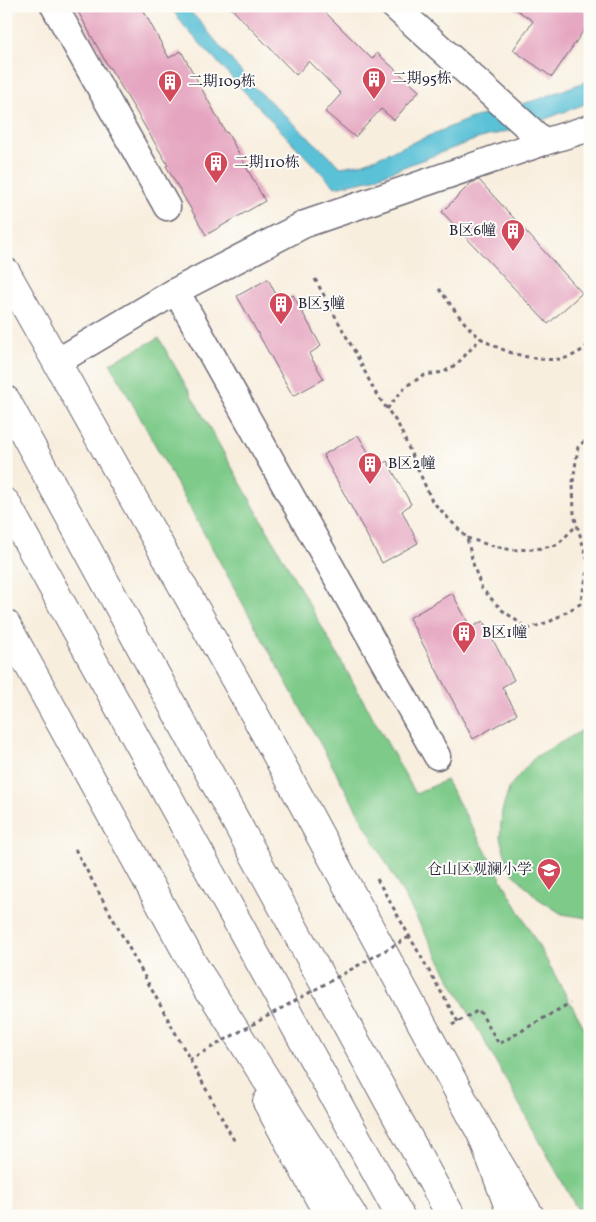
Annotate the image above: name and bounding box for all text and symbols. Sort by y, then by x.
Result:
building icon: 二期95栋 [361,66,387,100]
building icon: 二期109栋 [157,69,183,103]
place label: 二期95栋 [392,69,452,90]
place label: 二期109栋 [188,72,256,93]
building icon: 二期110栋 [203,150,229,184]
place label: 二期110栋 [234,153,300,174]
building icon: B区6幢 [500,218,526,252]
place label: B区6幢 [449,221,496,242]
building icon: B区3幢 [268,291,294,325]
place label: B区3幢 [298,294,345,315]
building icon: B区2幢 [357,451,383,485]
place label: B区2幢 [388,454,435,475]
building icon: B区1幢 [451,620,477,654]
place label: B区1幢 [482,623,527,644]
school or university icon: 仓山区观澜小学 [536,857,562,891]
place label: 仓山区观澜小学 [427,860,532,881]

